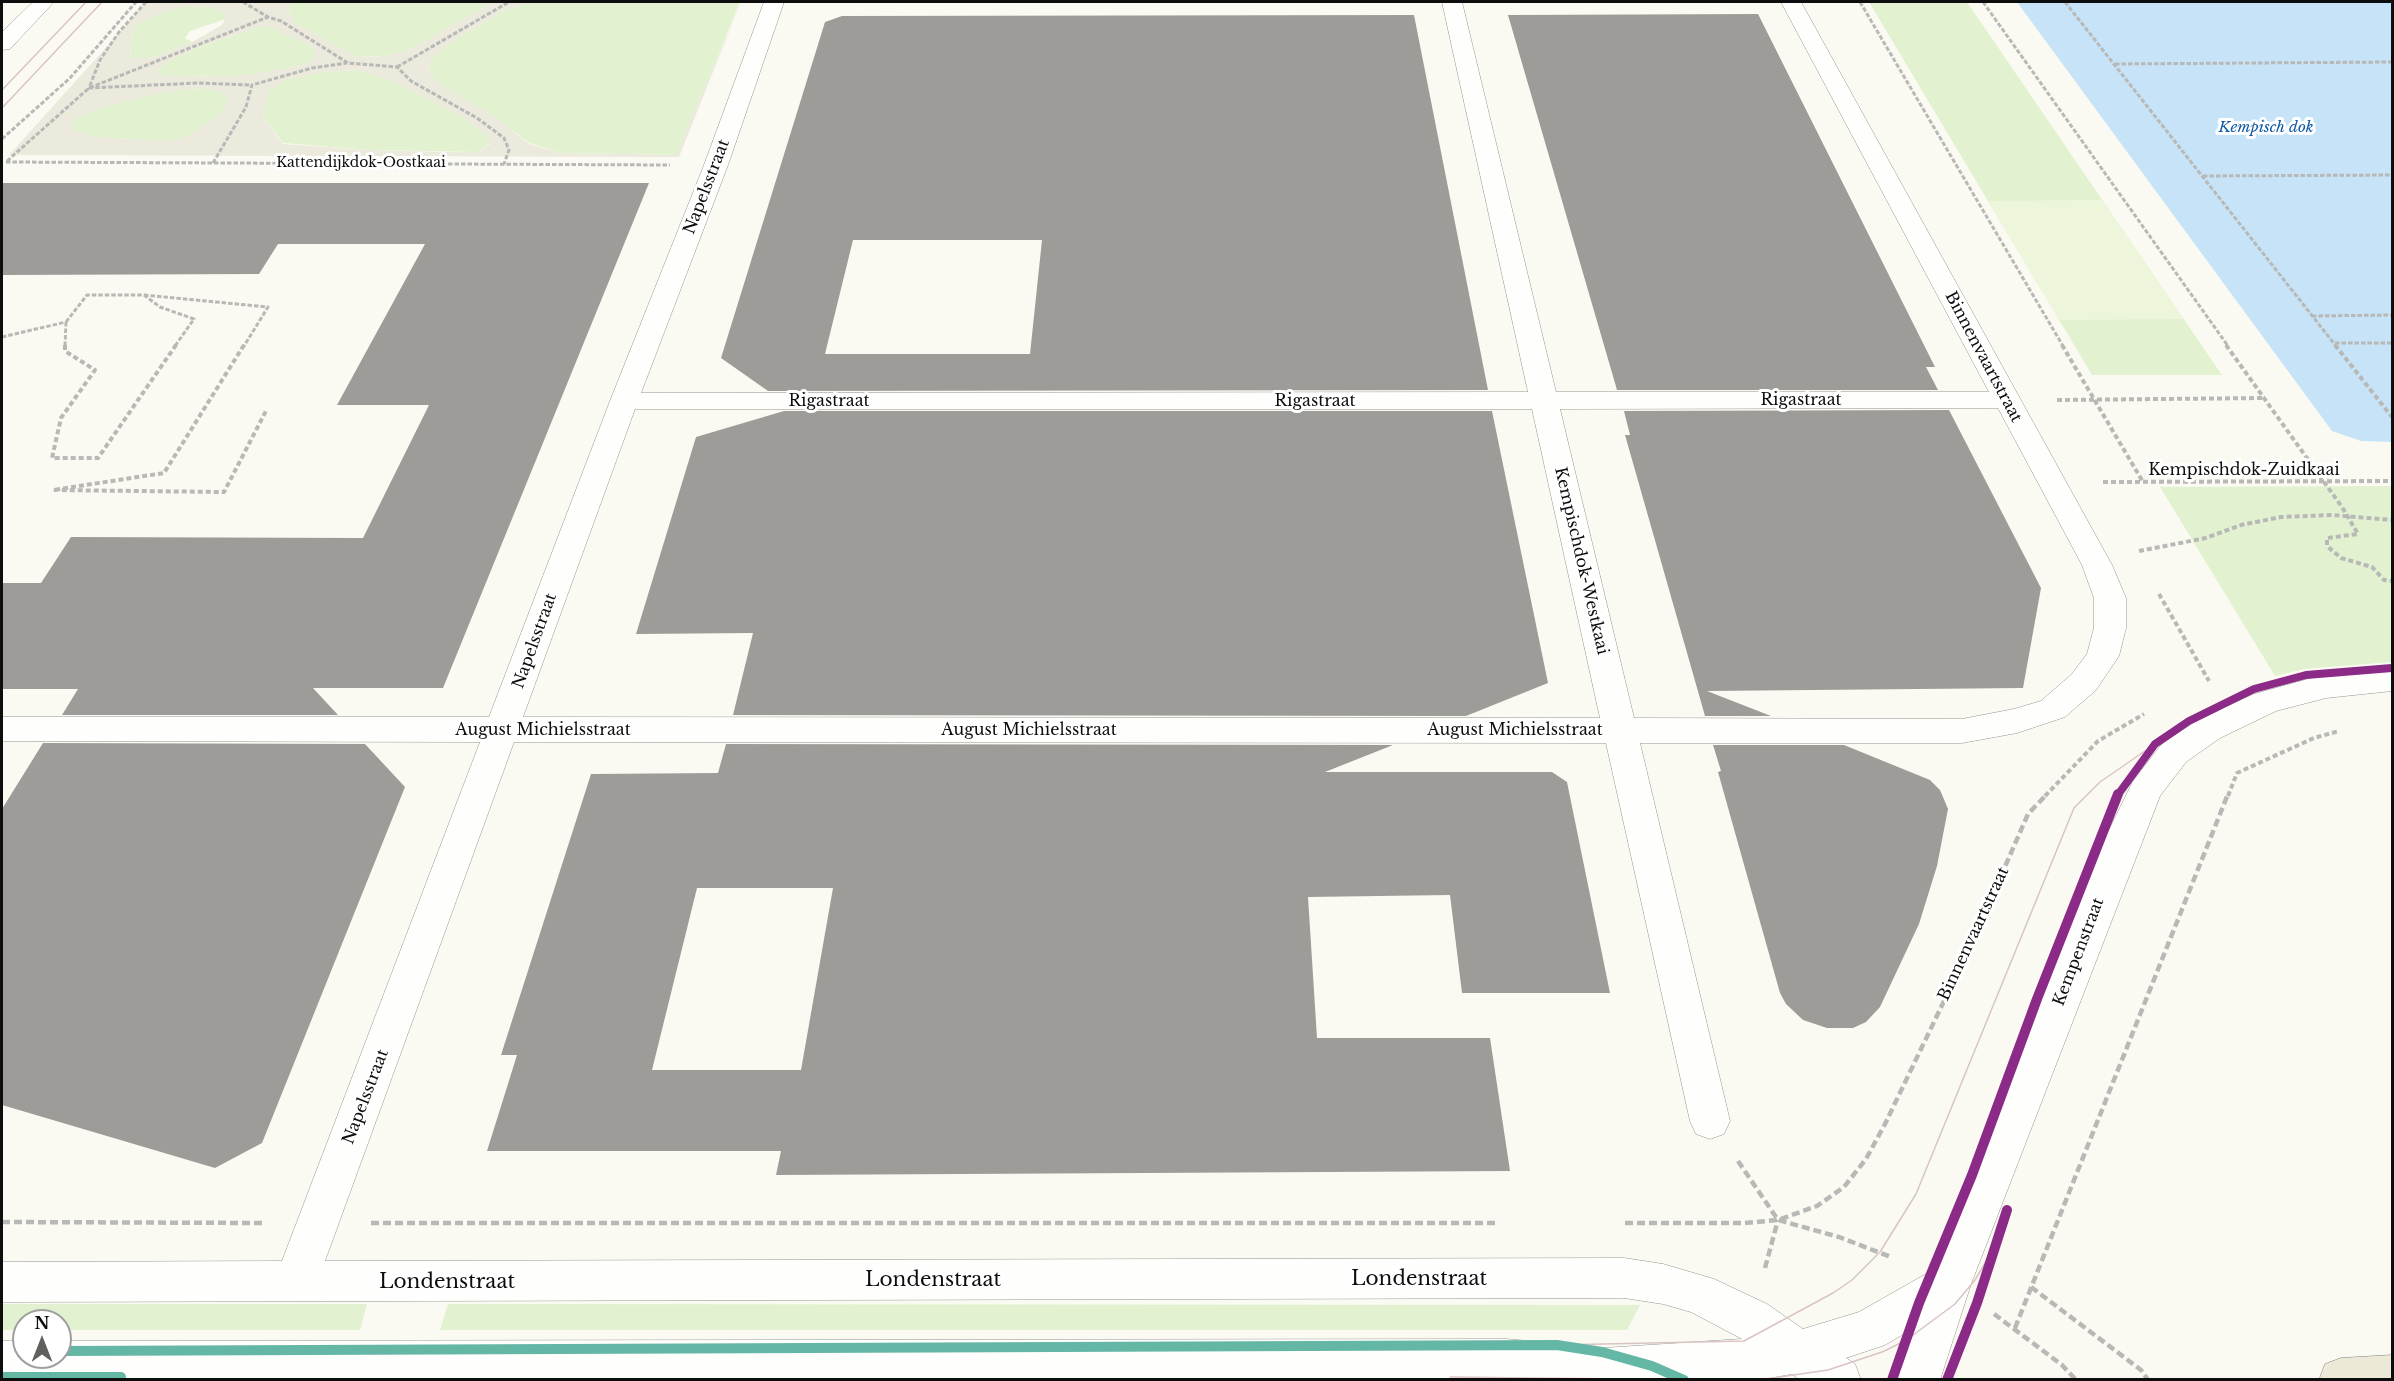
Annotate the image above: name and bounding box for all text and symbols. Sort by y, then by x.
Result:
water label: Kempisch dok [2219,119,2313,137]
street label: Napelsstraat [680,137,734,237]
street label: Kattendijkdok-Oostkaai [276,155,446,171]
street label: Binnenvaartstraat [1940,288,2026,426]
street label: Rigastraat [1760,390,1842,410]
street label: Rigastraat [788,391,870,411]
street label: Rigastraat [1274,391,1356,411]
street label: Kempischdok-Zuidkaai [2148,460,2340,480]
street label: Kempischdok-Westkaai [1550,465,1612,657]
street label: Napelsstraat [509,591,561,691]
street label: August Michielsstraat [455,720,631,740]
street label: August Michielsstraat [941,720,1117,740]
street label: August Michielsstraat [1427,720,1603,740]
street label: Binnenvaartstraat [1935,864,2013,1004]
street label: Kempenstraat [2050,895,2108,1009]
street label: Napelsstraat [339,1047,393,1147]
street label: Londenstraat [1351,1267,1487,1291]
street label: Londenstraat [865,1268,1001,1292]
street label: Londenstraat [379,1270,515,1294]
north arrow [12,1309,72,1369]
text: N [34,1313,50,1333]

